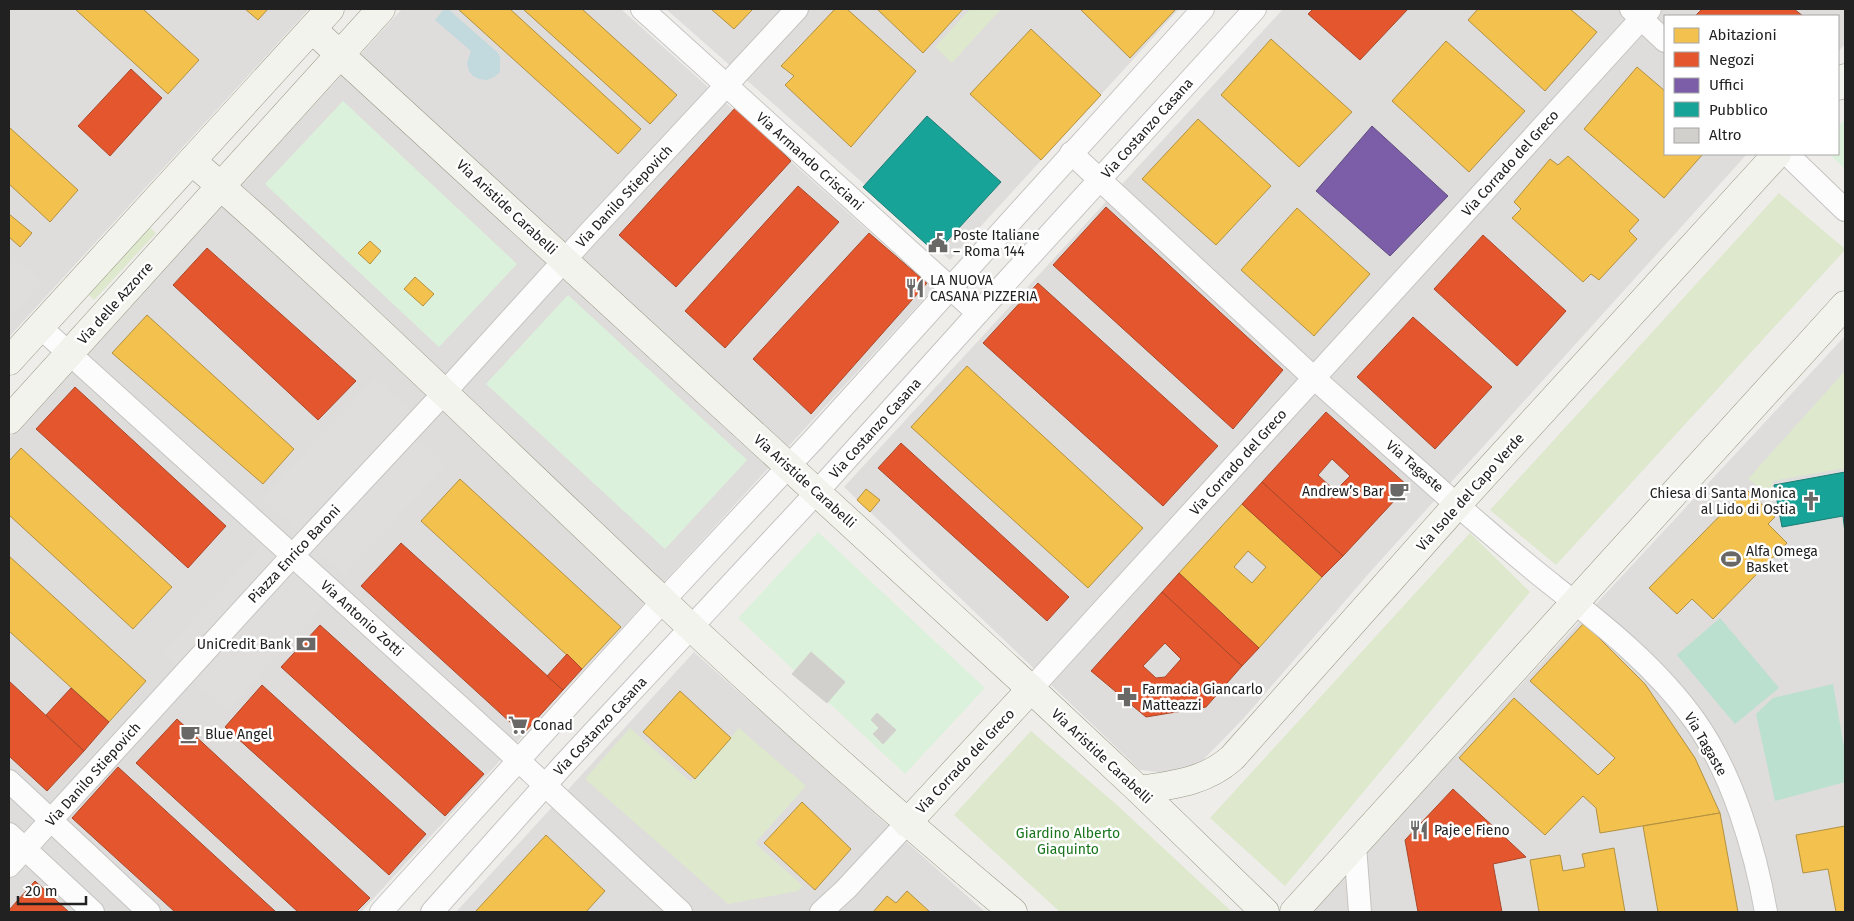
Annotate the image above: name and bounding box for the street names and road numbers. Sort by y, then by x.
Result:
street label: Via Costanzo Casana [1098,75,1197,182]
street label: Via Corrado del Greco [1458,107,1562,220]
street label: Via Armando Crisciani [753,109,867,214]
street label: Via Danilo Stiepovich [572,142,676,251]
street label: Via Aristide Carabelli [453,156,561,258]
street label: Via delle Azzorre [74,259,157,348]
street label: Via Costanzo Casana [826,375,925,482]
street label: Via Corrado del Greco [1186,406,1290,519]
street label: Via Isole del Capo Verde [1413,430,1528,555]
street label: Via Aristide Carabelli [750,431,859,532]
street label: Via Tagaste [1382,437,1447,496]
street label: Piazza Enrico Baroni [245,502,344,607]
street label: Via Antonio Zotti [317,577,407,660]
street label: Via Costanzo Casana [550,673,651,779]
street label: Via Aristide Carabelli [1048,705,1156,807]
street label: Via Corrado del Greco [912,706,1018,817]
street label: Via Tagaste [1681,709,1731,779]
street label: Via Danilo Stiepovich [42,719,145,830]

